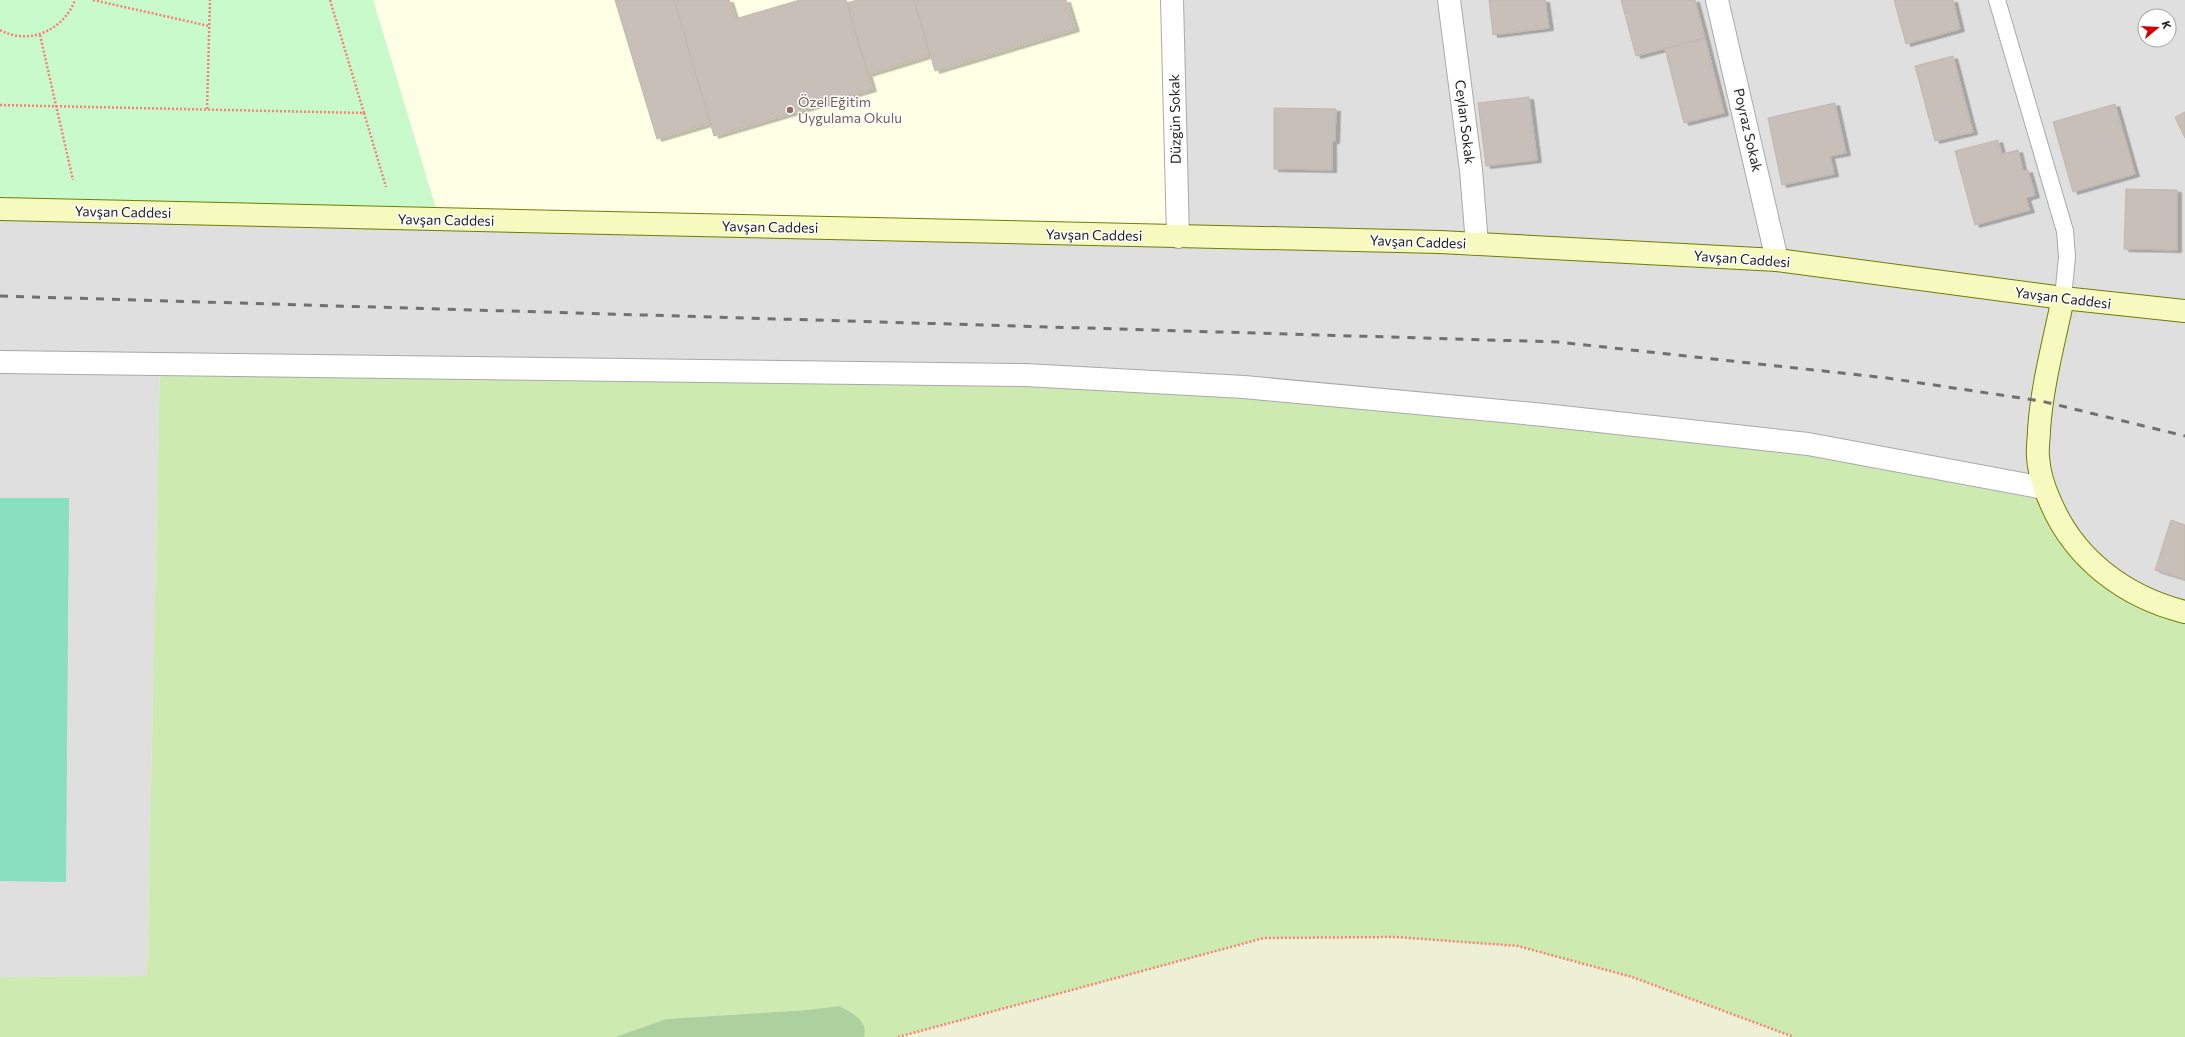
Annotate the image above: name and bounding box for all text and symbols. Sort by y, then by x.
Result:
north arrow [2137,8,2177,48]
text: K [2160,19,2174,31]
street label: Düzgün Sokak [1165,73,1184,164]
street label: Ceylan Sokak [1452,79,1479,165]
street label: Poyraz Sokak [1731,86,1766,174]
place label: Özel Eğitim Uygulama Okulu [798,93,902,126]
marker: Özel Eğitim Uygulama Okulu [785,105,795,115]
street label: Yavşan Caddesi [74,202,172,221]
street label: Yavşan Caddesi [397,210,495,229]
street label: Yavşan Caddesi [721,217,819,236]
street label: Yavşan Caddesi [1045,225,1143,244]
street label: Yavşan Caddesi [1369,231,1467,252]
street label: Yavşan Caddesi [1693,247,1791,270]
street label: Yavşan Caddesi [2014,283,2112,312]

